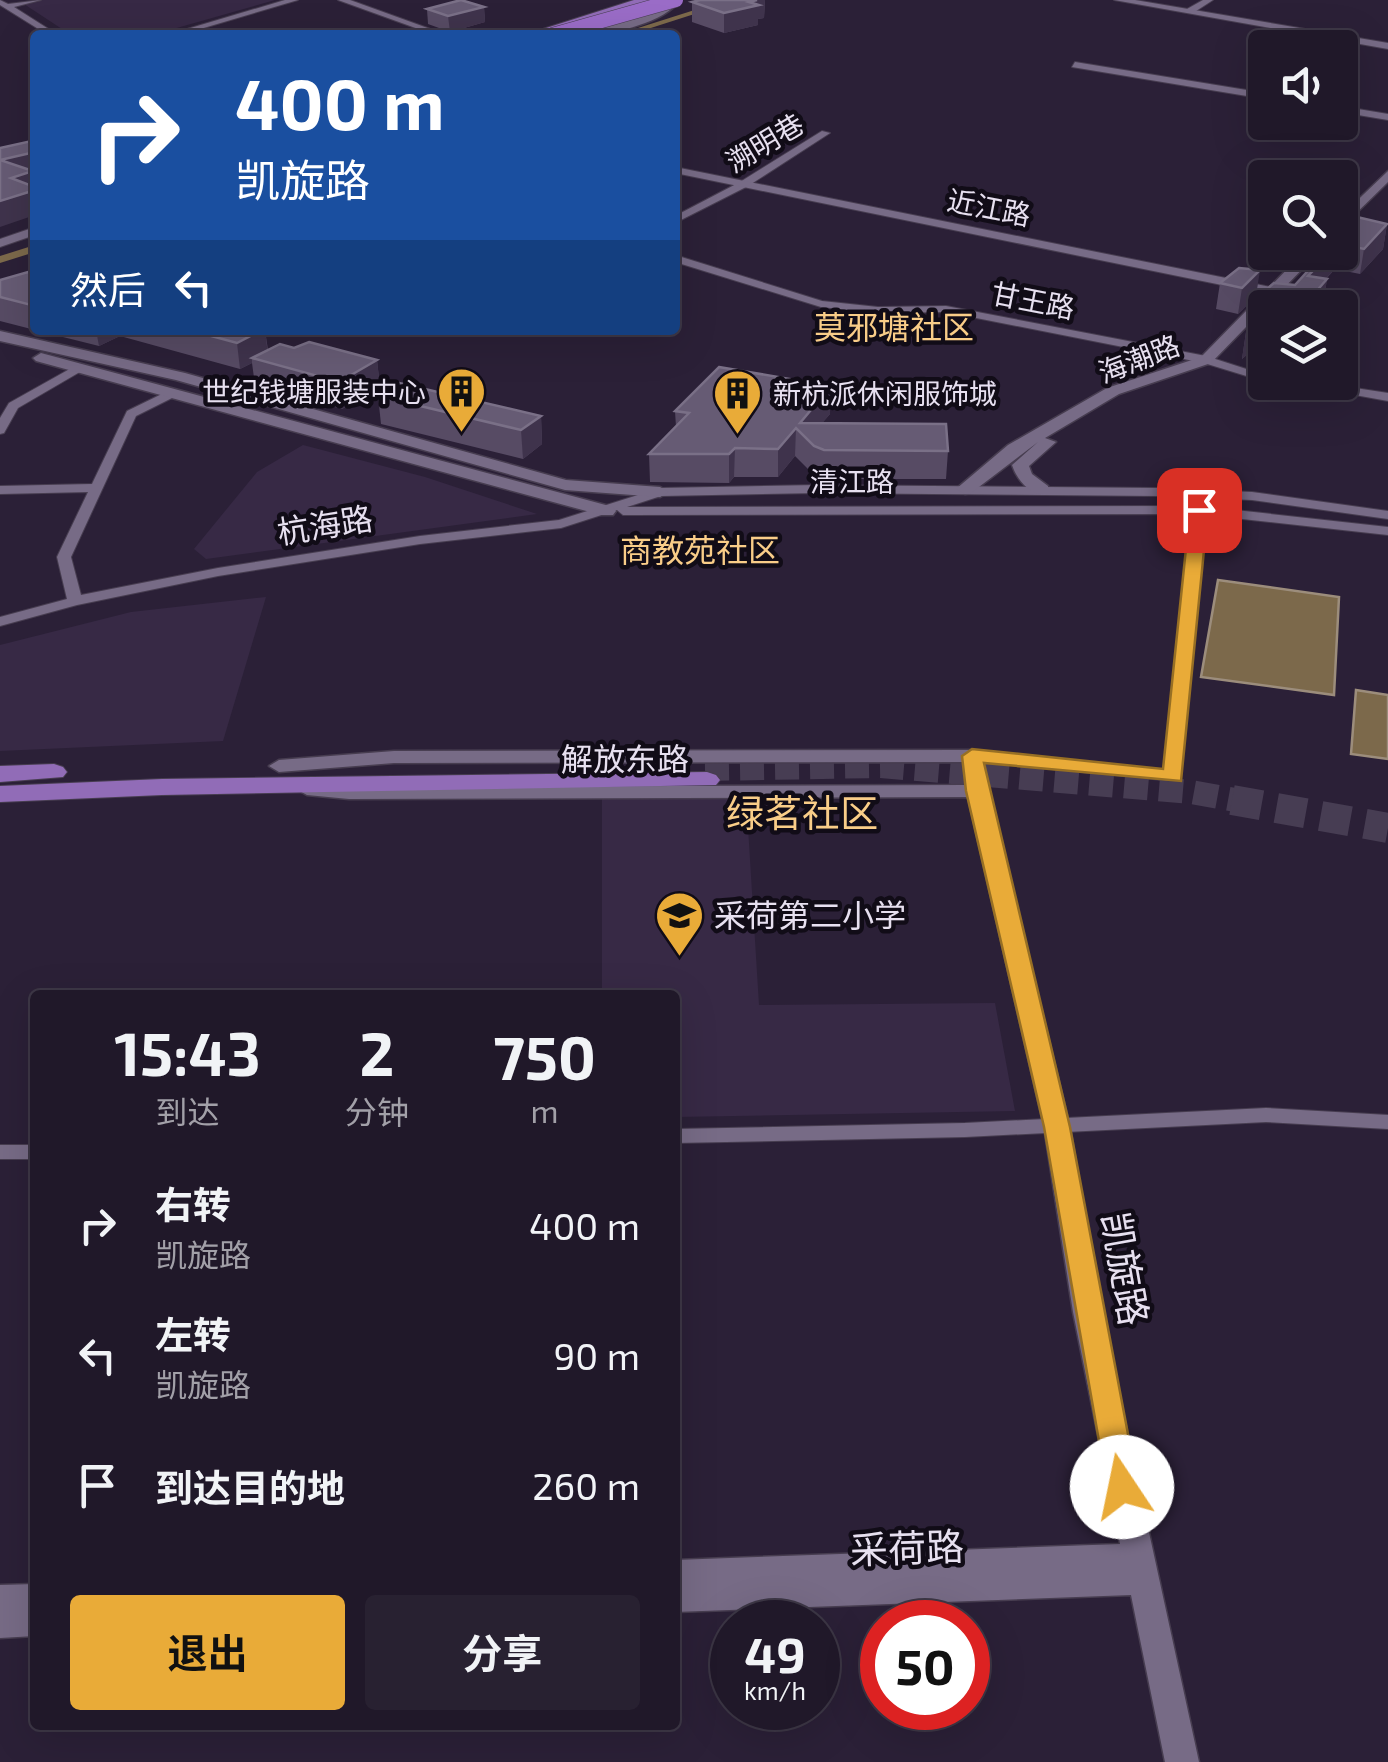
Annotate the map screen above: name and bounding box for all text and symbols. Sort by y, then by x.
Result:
map controls [1248,30,1358,400]
button: sound [1248,30,1358,140]
text: 400 m [235,60,445,144]
icon: right [70,70,200,200]
street label: 溯明巷 [720,106,809,178]
text: 凯旋路 [235,152,370,206]
button: search [1248,160,1358,270]
street label: 近江路 [945,182,1034,232]
icon: left [166,260,221,315]
text: 然后 [70,266,146,312]
street label: 甘王路 [989,275,1078,325]
button: layers [1248,290,1358,400]
district label: 莫邪塘社区 [814,307,974,345]
street label: 海潮路 [1093,327,1184,389]
building icon: 世纪钱塘服装中心 [435,366,487,434]
building icon: 新杭派休闲服饰城 [712,368,764,436]
place label: 世纪钱塘服装中心 [202,374,426,408]
place label: 新杭派休闲服饰城 [773,376,997,410]
street label: 清江路 [810,464,894,498]
pin [1157,468,1242,553]
icon: arrive [1172,483,1227,538]
street label: 杭海路 [274,498,375,550]
district label: 商教苑社区 [620,530,780,568]
street label: 解放东路 [561,739,689,777]
district label: 绿茗社区 [726,789,878,835]
school or university icon: 采荷第二小学 [653,890,705,958]
place label: 采荷第二小学 [714,895,906,933]
text: 15:43 [114,1016,261,1088]
text: 2 [360,1016,394,1088]
text: 750 [493,1020,596,1092]
text: m [530,1091,559,1129]
text: 到达 [155,1092,220,1130]
text: 分钟 [345,1092,409,1130]
text: 右转 [155,1181,231,1227]
icon: right [70,1198,125,1253]
text: 400 m [529,1202,640,1248]
street label: 凯旋路 [1093,1209,1159,1329]
text: 凯旋路 [155,1235,251,1273]
text: 左转 [155,1311,231,1357]
icon: left [70,1328,125,1383]
text: 90 m [554,1332,640,1378]
text: 凯旋路 [155,1365,251,1403]
position arrow [1070,1435,1174,1539]
icon: arrive [70,1458,125,1513]
text: 260 m [532,1462,640,1508]
text: 到达目的地 [155,1464,345,1510]
street label: 采荷路 [849,1522,965,1572]
button: 退出 [70,1595,345,1710]
button: 分享 [365,1595,640,1710]
speed limit sign: 50 [860,1600,990,1730]
text: 49 [744,1623,806,1683]
text: km/h [744,1675,806,1705]

